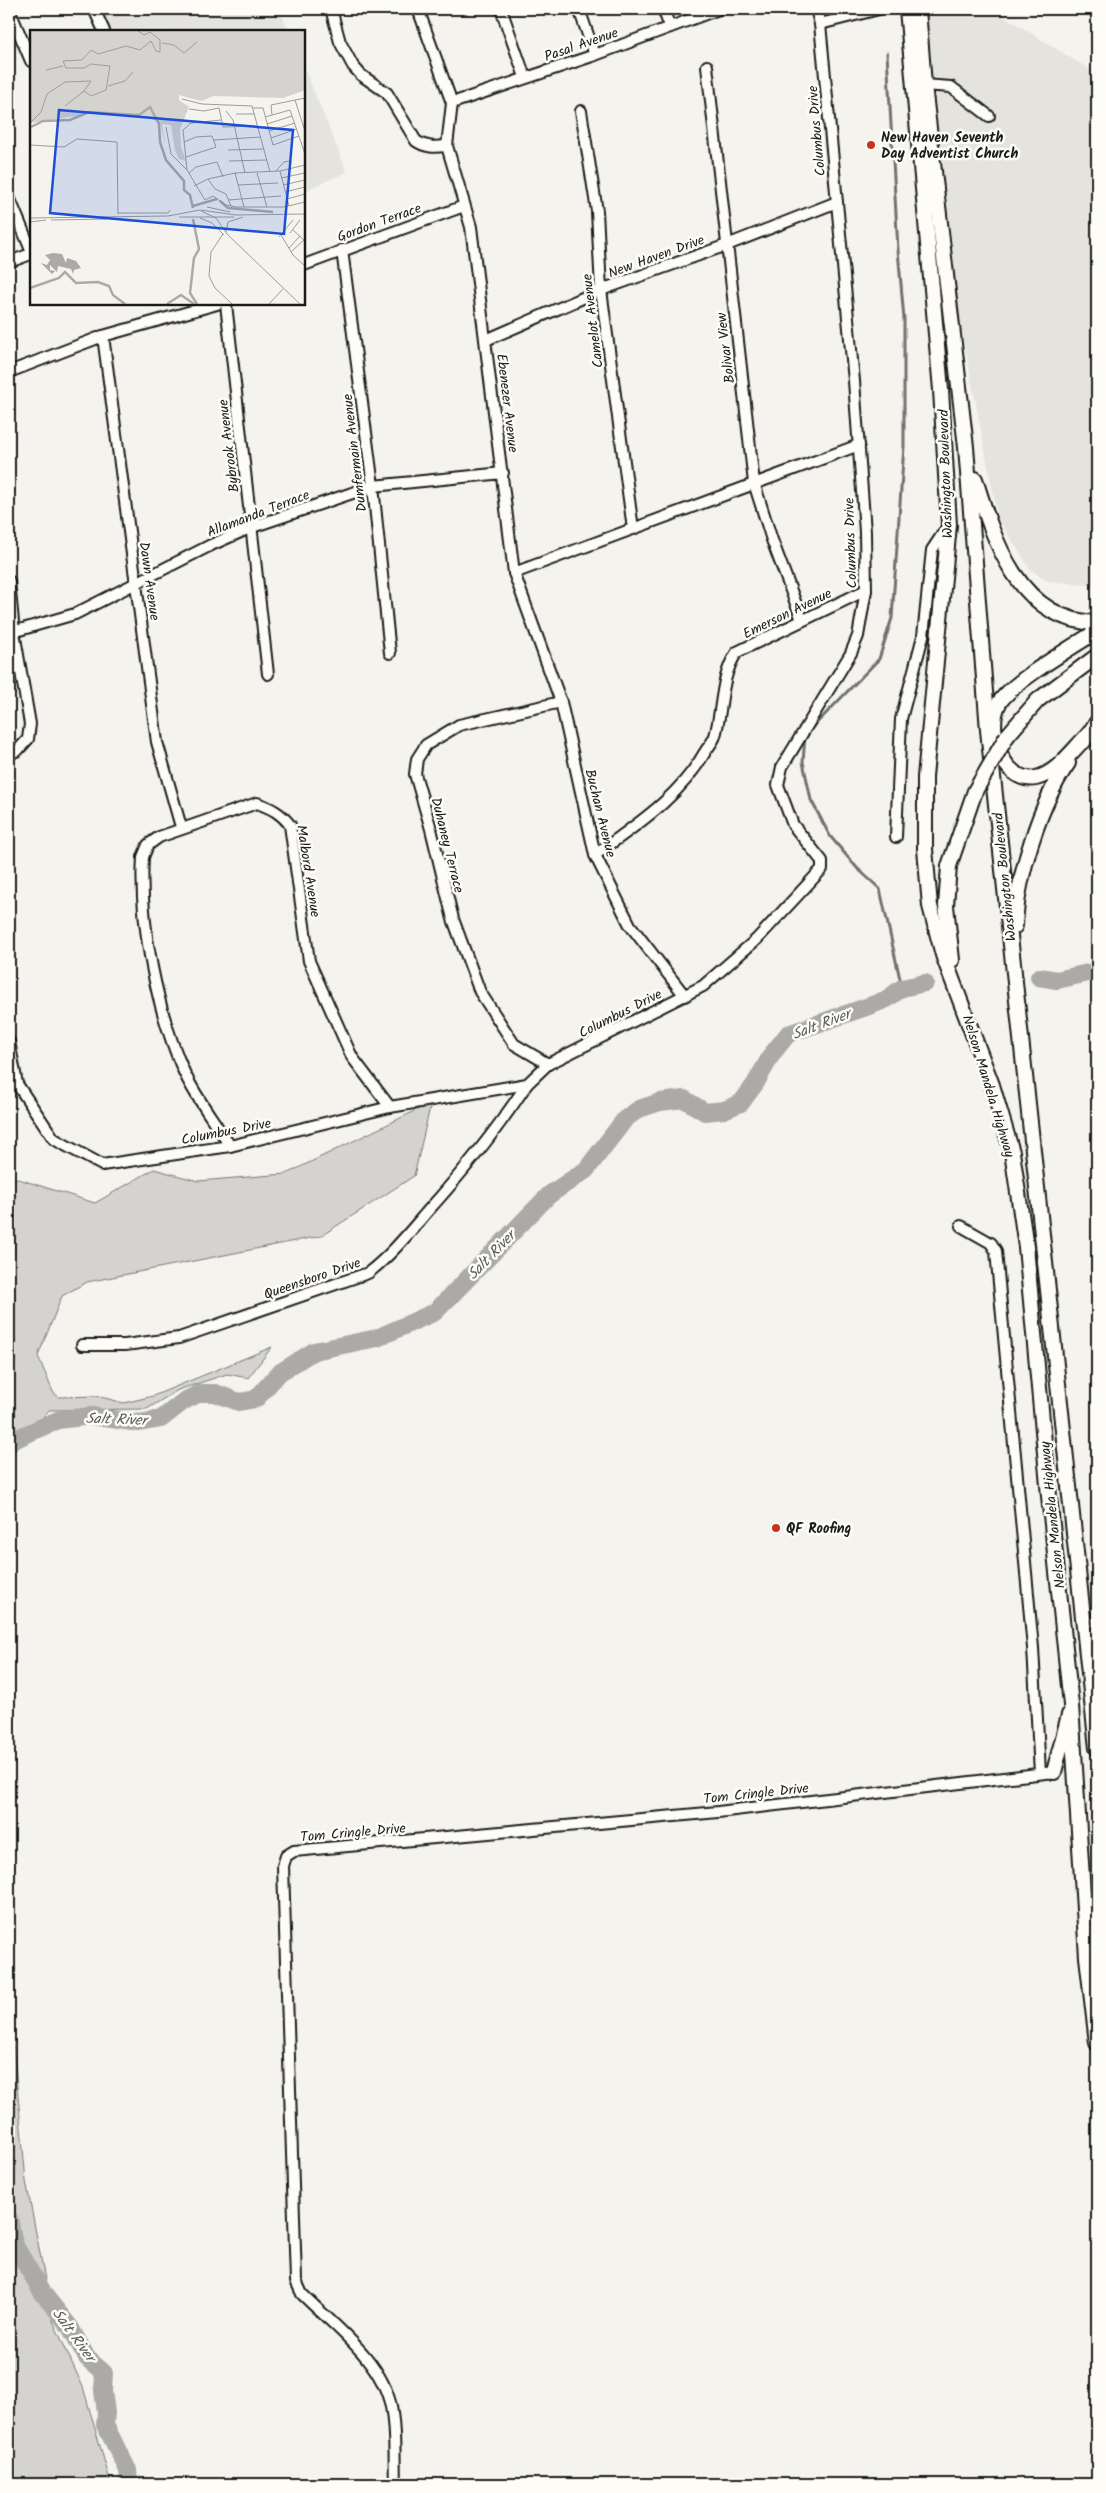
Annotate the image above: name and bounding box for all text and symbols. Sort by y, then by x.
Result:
street label: Pasal Avenue [541,22,622,68]
inset map [30,30,305,305]
street label: Columbus Drive [802,84,832,177]
place label: New Haven Seventh Day Adventist Church [881,127,1018,165]
marker: New Haven Seventh Day Adventist Church [865,139,877,151]
street label: Gordon Terrace [334,197,425,248]
street label: New Haven Drive [605,229,708,285]
street label: Camelot Avenue [576,272,610,369]
street label: Bolivar View [711,311,741,385]
street label: Ebenezer Avenue [490,352,524,455]
street label: Dumfermain Avenue [337,392,373,513]
street label: Bybrook Avenue [212,397,246,494]
street label: Washington Boulevard [933,408,959,539]
street label: Allamanda Terrace [204,484,314,544]
street label: Columbus Drive [838,496,864,589]
street label: Dawn Avenue [133,540,166,623]
street label: Emerson Avenue [739,582,836,645]
street label: Buchan Avenue [578,767,622,860]
street label: Duhaney Terrace [425,795,470,896]
street label: Washington Boulevard [987,811,1023,942]
street label: Malbord Avenue [290,823,326,920]
street label: Columbus Drive [575,983,667,1044]
water label: Salt River [789,1002,857,1047]
street label: Nelson Mandela Highway [956,1012,1020,1161]
street label: Columbus Drive [179,1112,274,1151]
water label: Salt River [462,1223,524,1286]
street label: Queensboro Drive [261,1252,364,1306]
water label: Salt River [85,1407,150,1433]
street label: Nelson Mandela Highway [1034,1440,1072,1590]
place label: QF Roofing [786,1518,851,1540]
marker: QF Roofing [770,1522,782,1534]
street label: Tom Cringle Drive [702,1777,810,1810]
street label: Tom Cringle Drive [300,1817,407,1849]
water label: Salt River [46,2304,103,2370]

